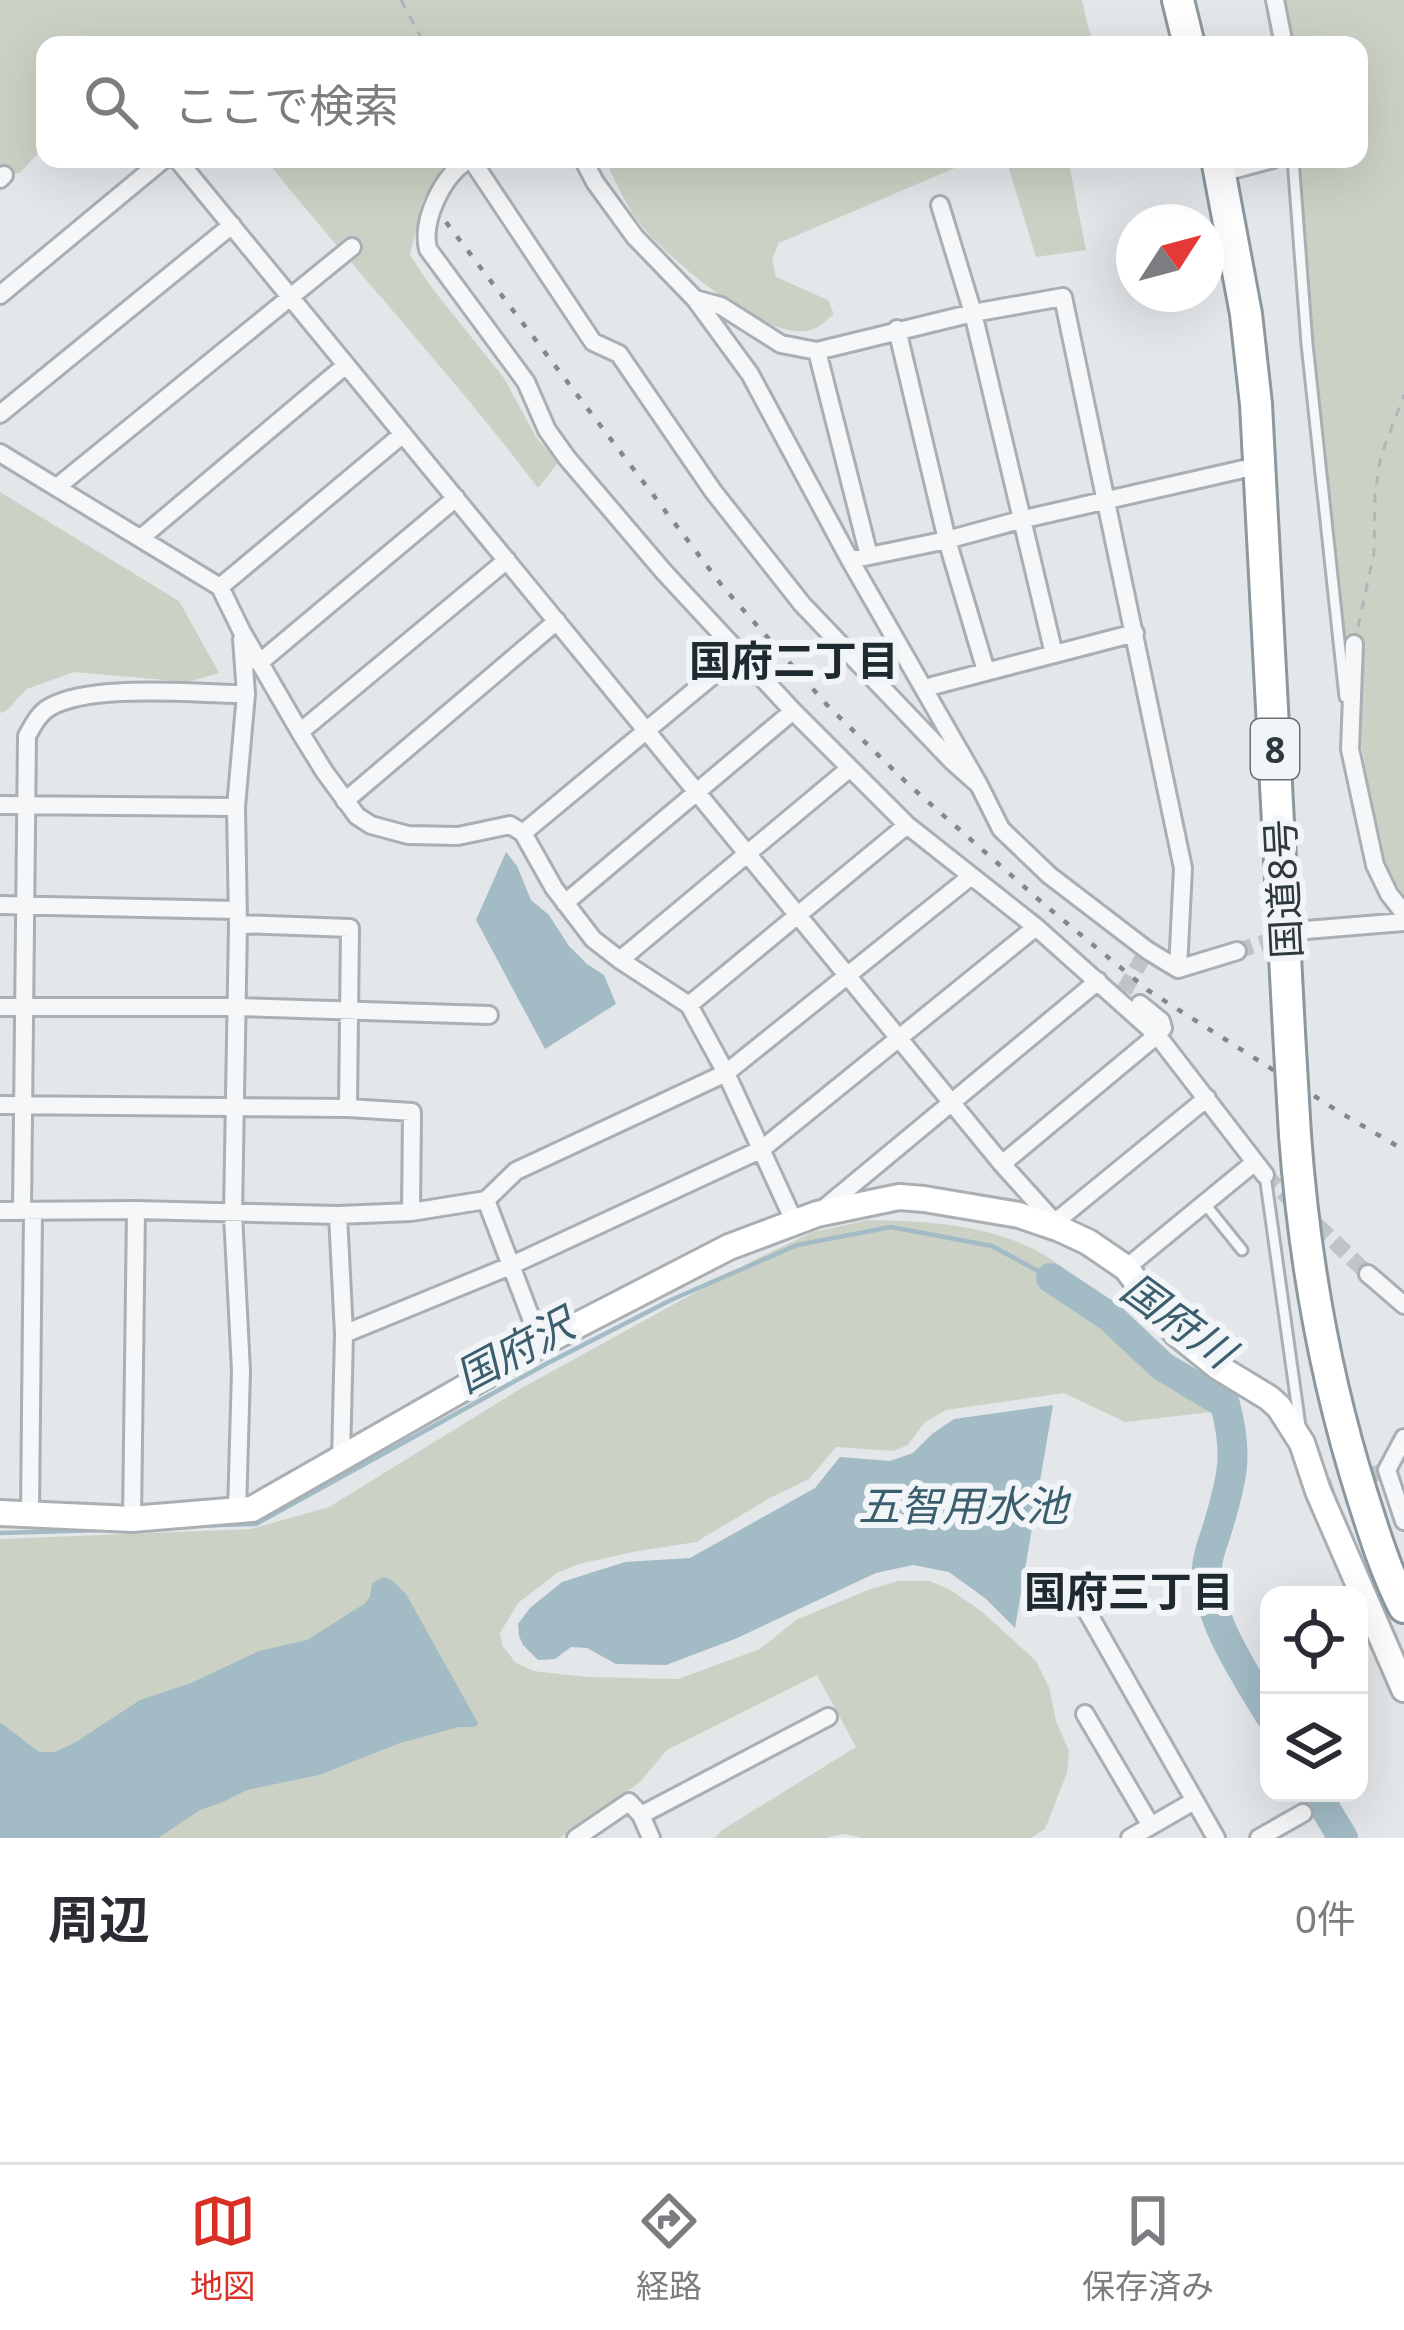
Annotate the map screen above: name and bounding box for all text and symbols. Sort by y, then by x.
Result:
search box [36,36,1368,168]
icon: search [78,69,144,135]
text: ここで検索 [174,74,399,135]
north arrow [1116,204,1224,312]
district label: 国府二丁目 [689,631,899,688]
road number: 8 [1251,719,1299,779]
street label: 国道8号 [1252,818,1312,960]
water label: 国府川 [1111,1259,1250,1381]
water label: 国府沢 [445,1292,587,1404]
water label: 五智用水池 [858,1476,1072,1533]
district label: 国府三丁目 [1024,1562,1234,1619]
map controls [1260,1586,1368,1802]
button: locate [1260,1586,1368,1694]
button: layers [1260,1694,1368,1802]
text: 周辺 [48,1883,150,1953]
text: 0件 [1295,1891,1356,1944]
tab: 地図 [190,2188,256,2308]
tab: 経路 [636,2188,702,2308]
tab: 保存済み [1082,2188,1214,2308]

